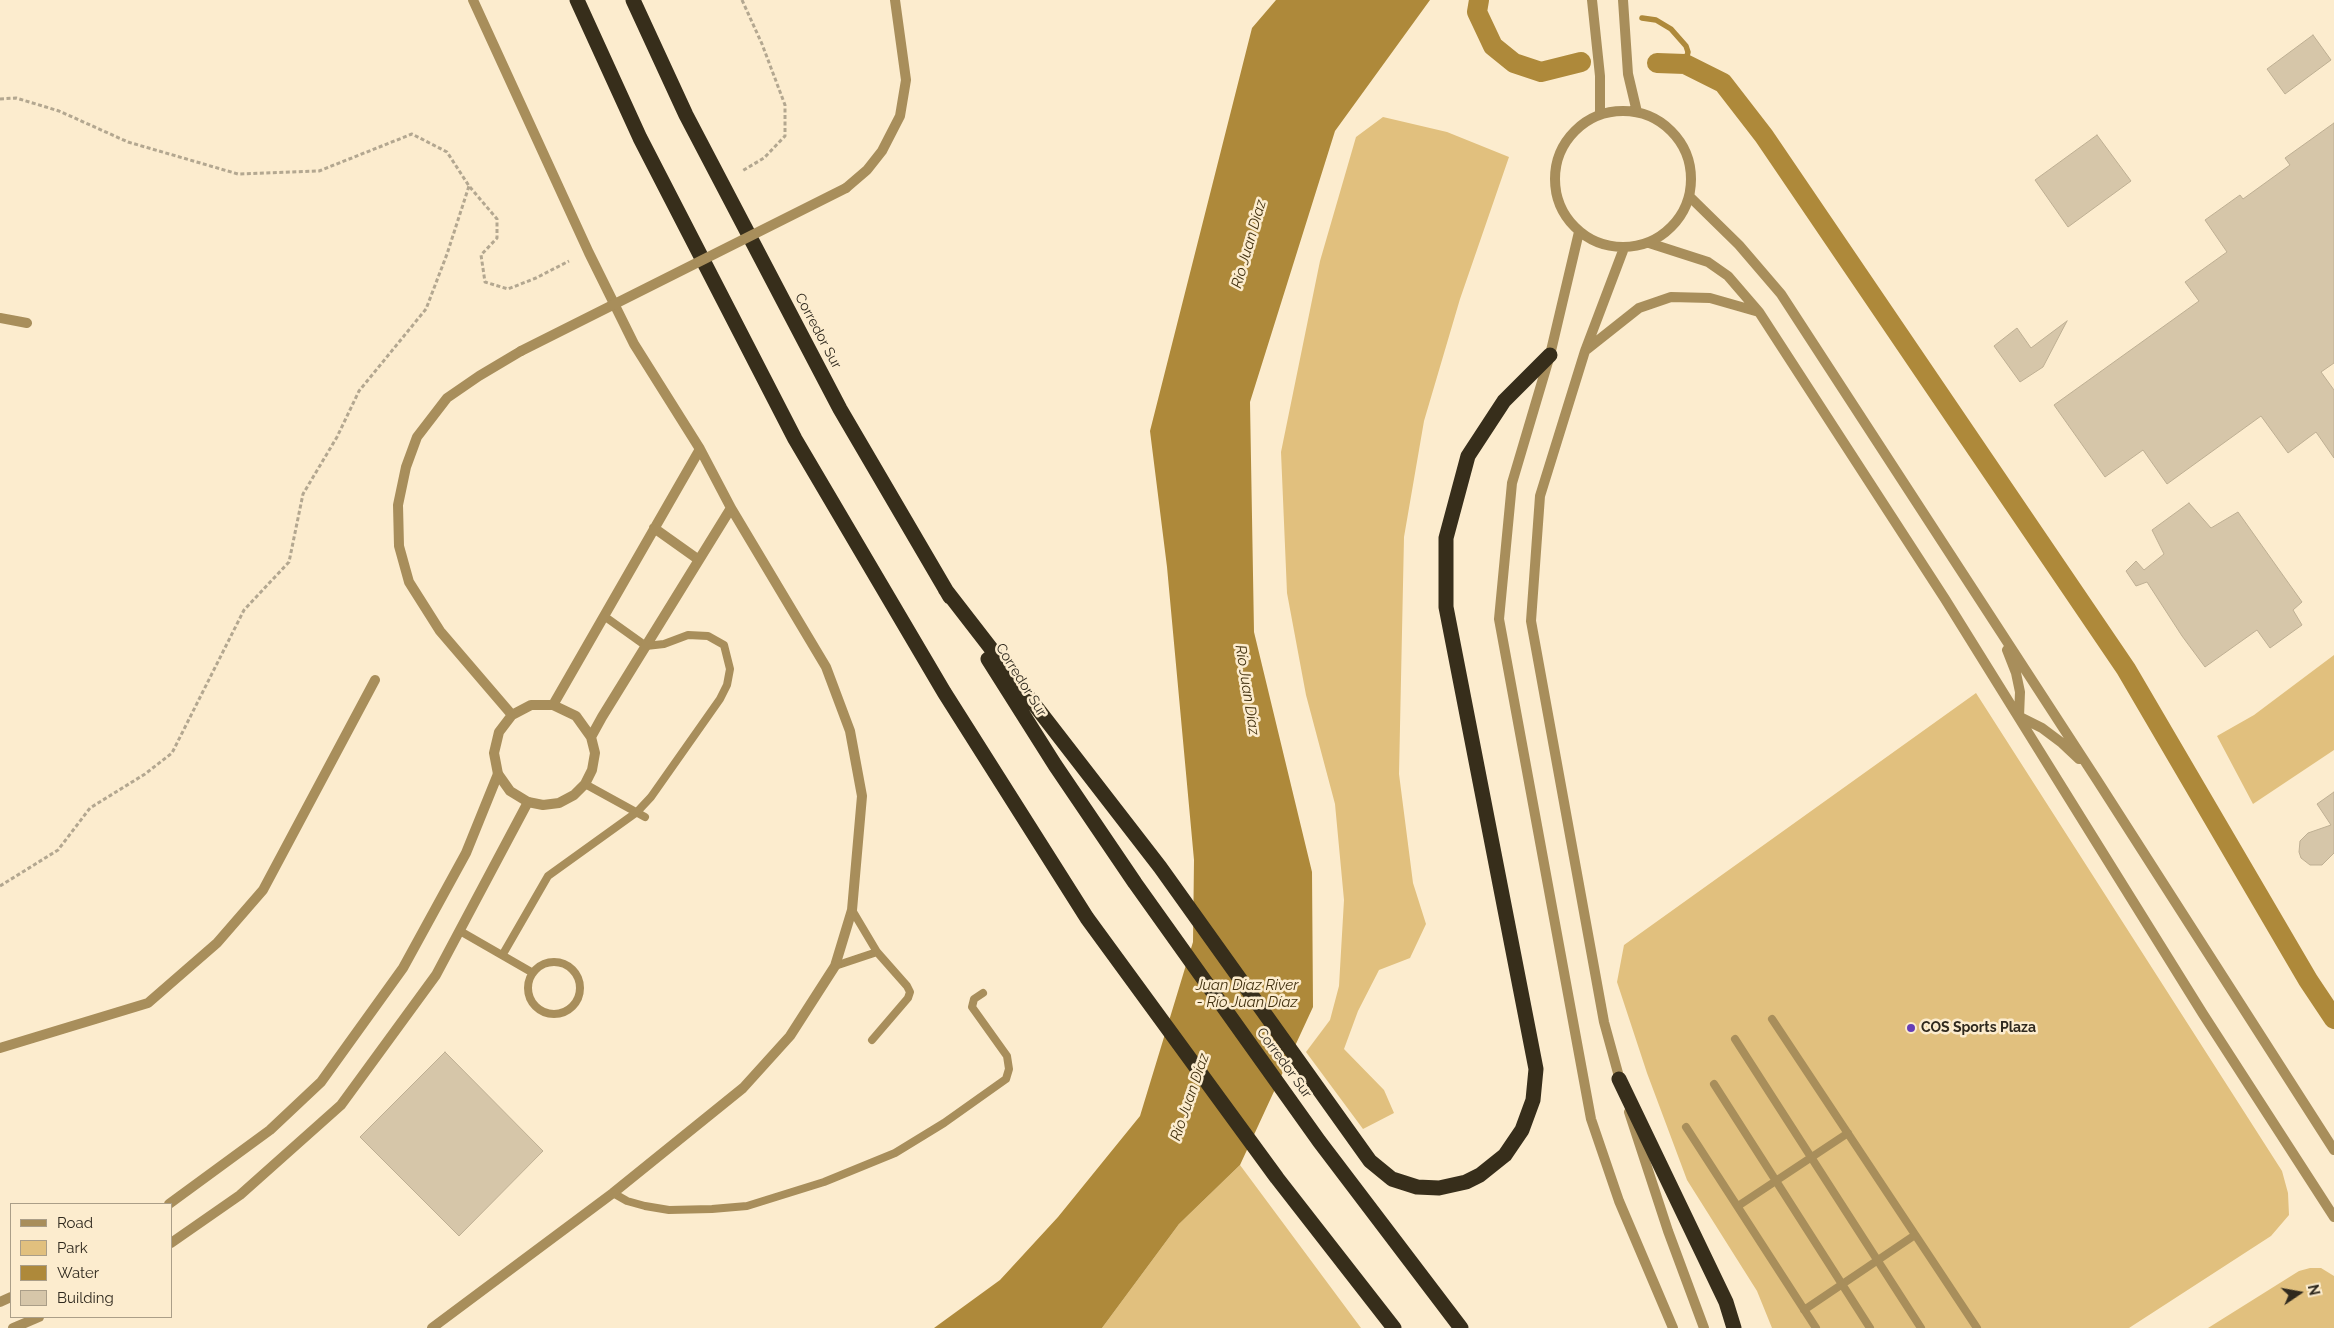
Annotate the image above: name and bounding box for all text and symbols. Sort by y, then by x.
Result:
water label: Río Juan Díaz [1228,198,1270,290]
street label: Corredor Sur [791,290,845,372]
street label: Corredor Sur [992,640,1050,720]
water label: Río Juan Díaz [1231,644,1263,736]
water label: Juan Díaz River - Río Juan Díaz [1196,976,1298,1011]
place label: COS Sports Plaza [1921,1020,2036,1036]
marker: COS Sports Plaza [1905,1022,1917,1034]
street label: Corredor Sur [1253,1024,1315,1102]
water label: Río Juan Díaz [1167,1051,1213,1143]
legend [10,1203,172,1318]
text: Road [57,1214,93,1232]
text: Park [57,1239,88,1257]
text: Water [57,1264,99,1282]
north arrow [2274,1268,2324,1318]
text: N [2305,1283,2323,1297]
text: Building [57,1289,114,1307]

